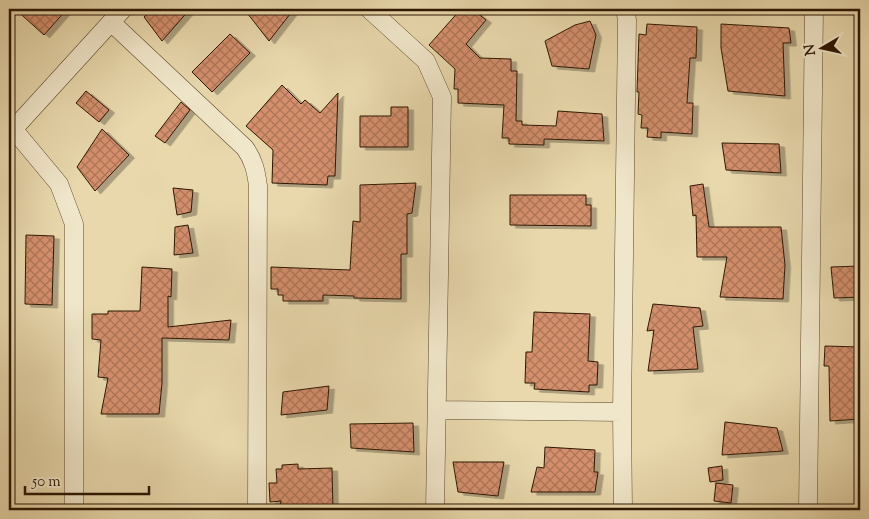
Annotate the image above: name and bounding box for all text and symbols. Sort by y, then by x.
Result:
north arrow [796,22,846,72]
text: N [800,43,822,57]
scale bar [25,464,149,496]
text: 50 m [31,472,61,493]

